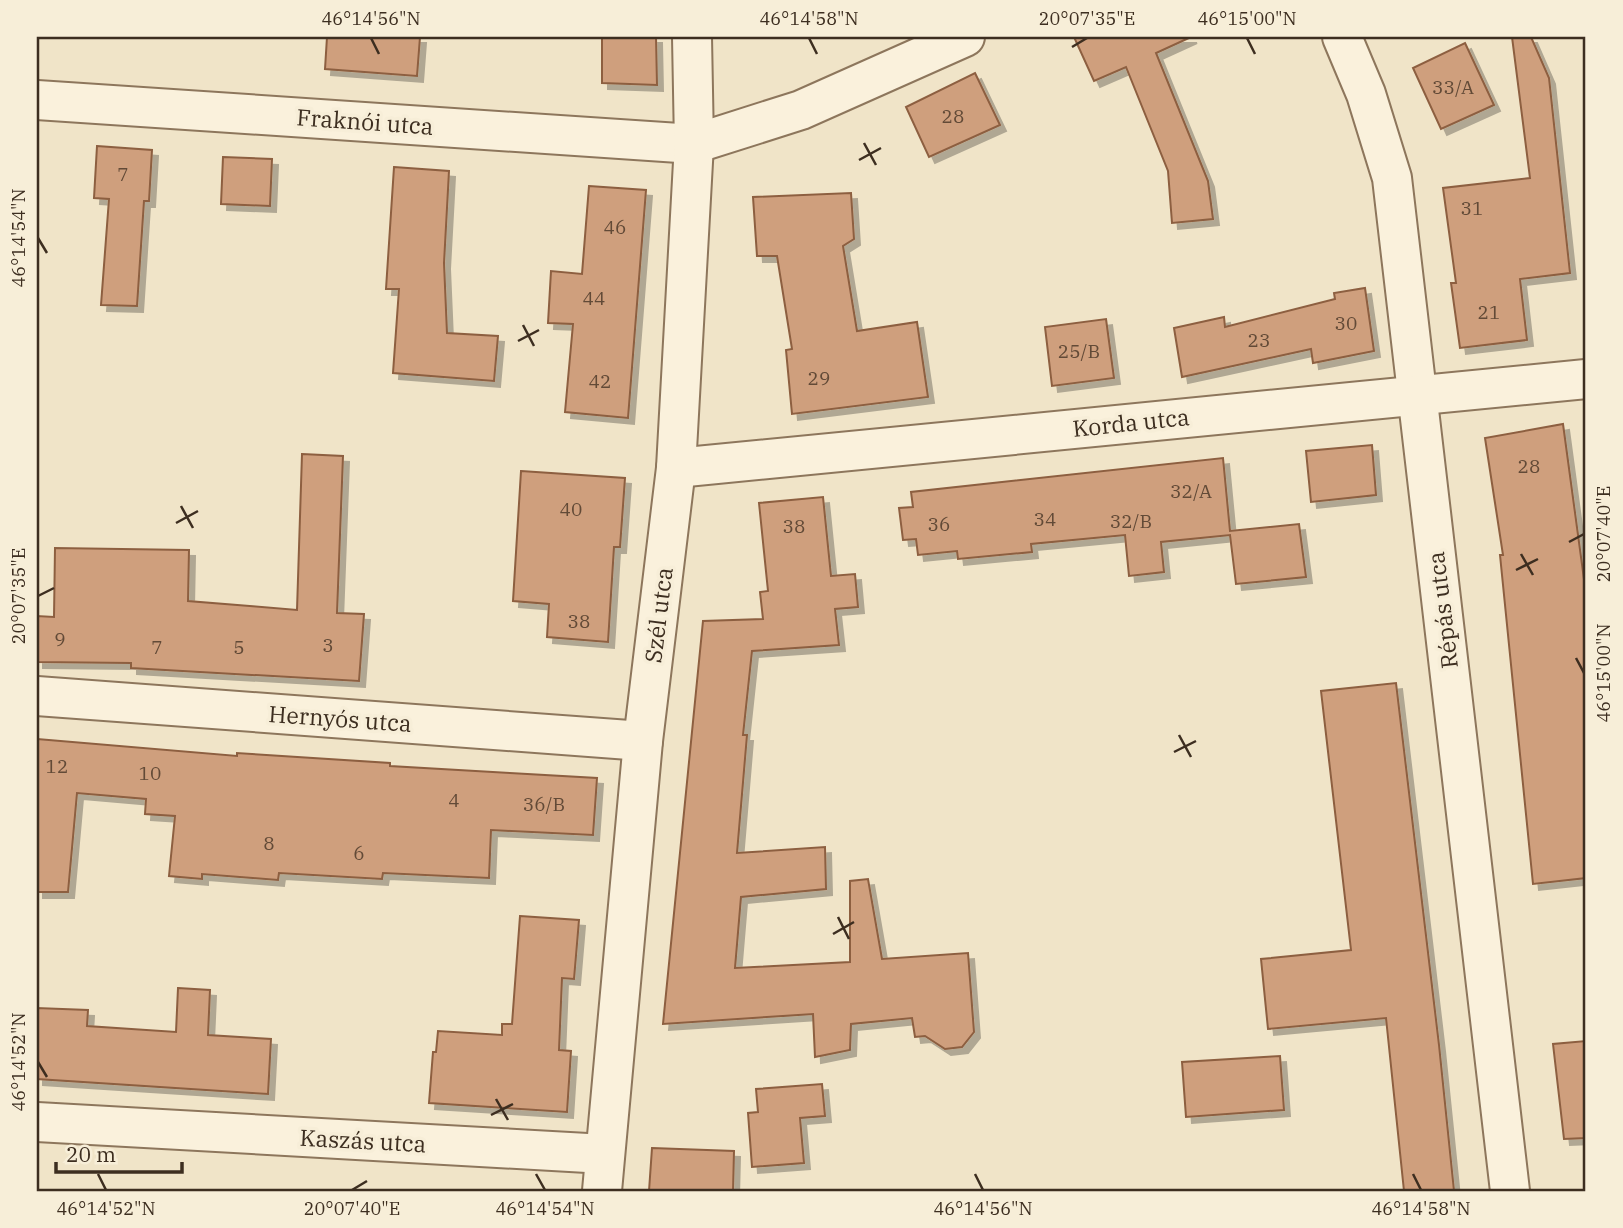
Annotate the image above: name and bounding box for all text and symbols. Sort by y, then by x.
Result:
text: 46°14'56"N [322,7,421,30]
text: 46°14'58"N [760,7,859,30]
text: 20°07'35"E [1039,7,1135,30]
text: 46°15'00"N [1198,7,1297,30]
house number: 33/A [1432,75,1474,99]
street label: Fraknói utca [296,101,434,141]
house number: 28 [942,104,964,128]
house number: 7 [117,162,129,186]
text: 46°14'54"N [7,189,30,288]
house number: 31 [1461,196,1483,220]
house number: 46 [604,215,626,239]
house number: 44 [583,286,605,310]
house number: 21 [1478,300,1500,324]
house number: 30 [1335,311,1357,335]
house number: 23 [1248,328,1270,352]
house number: 25/B [1058,339,1100,363]
house number: 29 [808,366,830,390]
house number: 42 [589,369,611,393]
street label: Korda utca [1071,401,1191,443]
house number: 28 [1518,454,1540,478]
house number: 32/A [1170,479,1212,503]
text: 20°07'40"E [1592,486,1615,582]
house number: 40 [560,497,582,521]
house number: 34 [1034,507,1056,531]
house number: 32/B [1110,509,1152,533]
house number: 36 [928,512,950,536]
house number: 38 [783,514,805,538]
text: 20°07'35"E [7,548,30,644]
street label: Répás utca [1420,550,1464,670]
street label: Szél utca [637,565,679,664]
house number: 38 [568,609,590,633]
text: 46°15'00"N [1592,624,1615,723]
house number: 9 [54,627,66,651]
house number: 3 [322,633,334,657]
house number: 7 [151,635,163,659]
house number: 5 [233,635,245,659]
street label: Hernyós utca [268,698,413,738]
house number: 12 [46,754,68,778]
house number: 10 [139,761,161,785]
house number: 4 [448,788,460,812]
house number: 36/B [523,792,565,816]
house number: 8 [263,831,275,855]
house number: 6 [353,841,365,865]
text: 46°14'52"N [7,1013,30,1112]
street label: Kaszás utca [299,1122,427,1158]
scale bar [56,1130,182,1174]
text: 20 m [66,1140,116,1168]
text: 46°14'52"N [57,1197,156,1220]
text: 20°07'40"E [304,1197,400,1220]
text: 46°14'54"N [496,1197,595,1220]
text: 46°14'56"N [934,1197,1033,1220]
text: 46°14'58"N [1372,1197,1471,1220]

